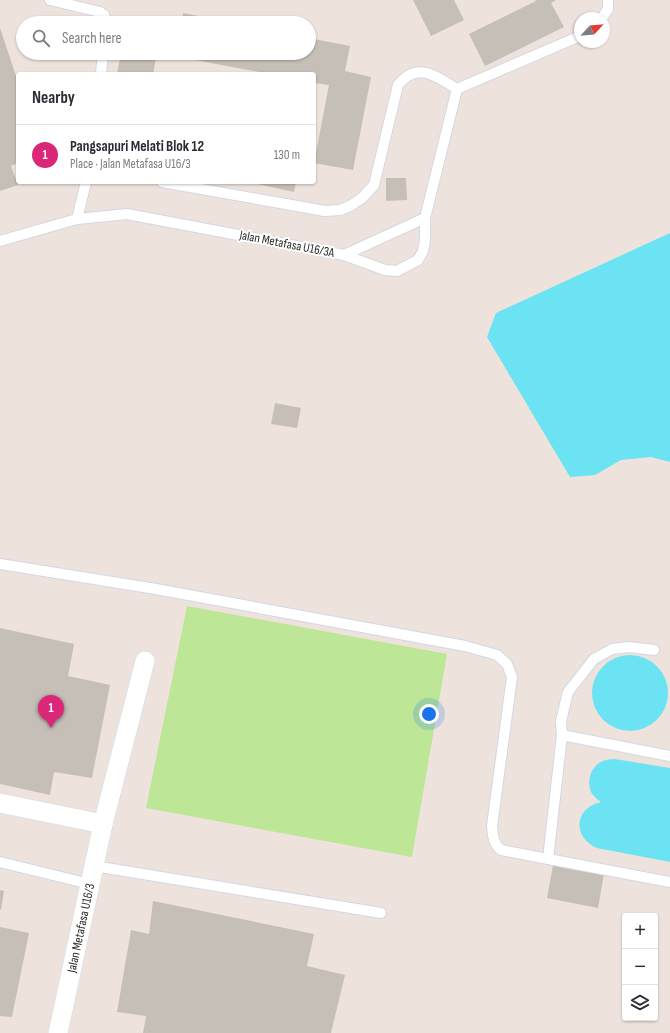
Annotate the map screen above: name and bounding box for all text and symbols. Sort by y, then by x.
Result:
north arrow [574,12,610,48]
search box [16,16,316,60]
icon: search [30,27,52,49]
text: Search here [62,29,122,48]
text: Nearby [32,88,75,108]
text: Pangsapuri Melati Blok 12 [70,137,204,156]
text: 1 [42,147,48,163]
text: 130 m [274,147,300,163]
text: Place · Jalan Metafasa U16/3 [70,156,191,172]
street label: Jalan Metafasa U16/3A [237,227,336,261]
pin: 1 [38,695,64,728]
your location [419,704,439,724]
street label: Jalan Metafasa U16/3 [64,882,98,975]
map controls [622,913,658,1021]
button: + [622,913,658,949]
button: − [622,949,658,985]
button: layers [622,985,658,1021]

